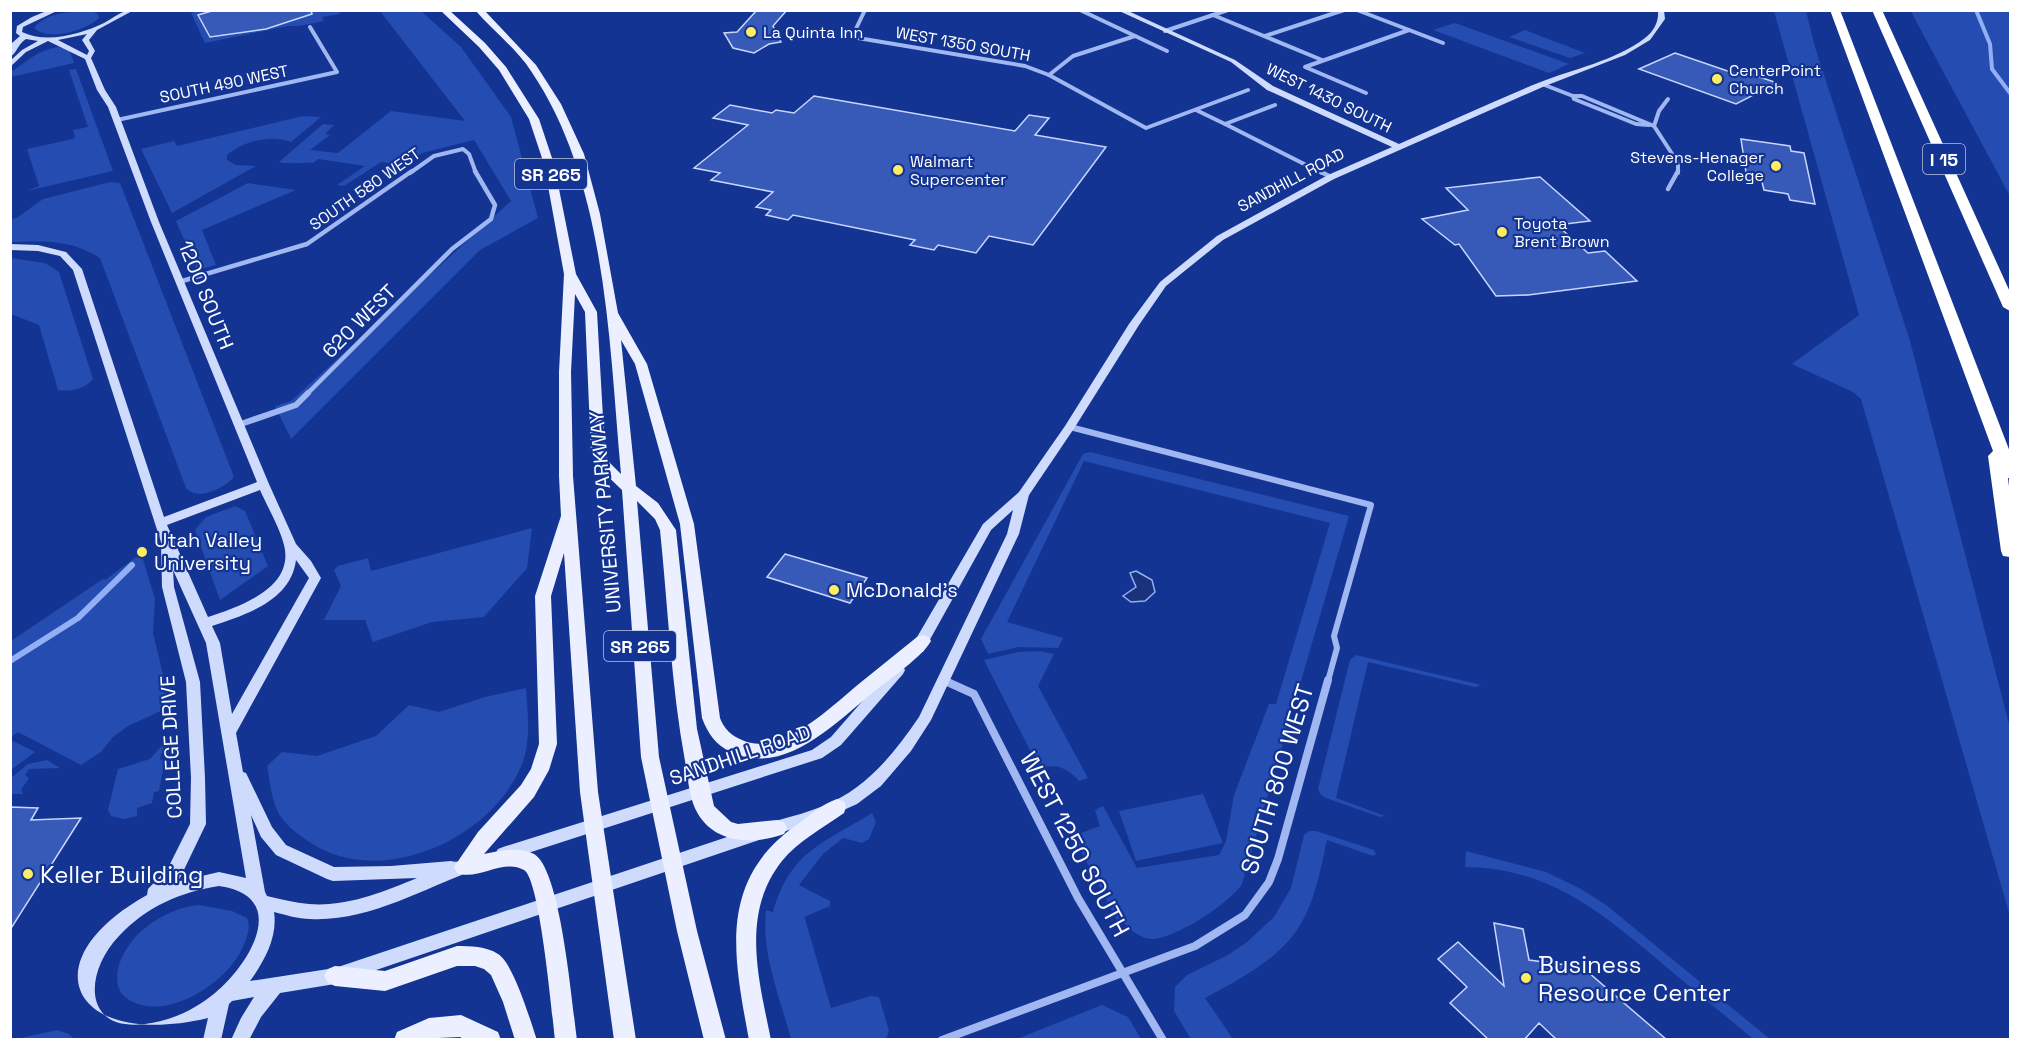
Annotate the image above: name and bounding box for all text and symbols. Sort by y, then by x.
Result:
place label: La Quinta Inn [763,22,863,43]
street label: WEST 1350 SOUTH [894,22,1032,66]
marker: La Quinta Inn [744,25,758,39]
street label: WEST 1430 SOUTH [1263,58,1395,138]
street label: SOUTH 490 WEST [158,60,290,108]
place label: CenterPoint Church [1729,60,1821,99]
marker: CenterPoint Church [1710,72,1724,86]
street label: SOUTH 580 WEST [305,143,425,235]
street label: SANDHILL ROAD [1234,143,1348,217]
road number: I 15 [1923,144,1965,174]
place label: Stevens-Henager College [1630,147,1764,186]
place label: Walmart Supercenter [910,151,1006,190]
road number: SR 265 [515,159,587,189]
marker: Stevens-Henager College [1769,159,1783,173]
marker: Walmart Supercenter [891,163,905,177]
place label: Toyota Brent Brown [1514,213,1610,252]
marker: Toyota Brent Brown [1495,225,1509,239]
street label: 1200 SOUTH [172,237,240,353]
street label: 620 WEST [316,278,402,364]
street label: UNIVERSITY PARKWAY [583,410,627,614]
place label: Utah Valley University [154,527,262,576]
marker: Utah Valley University [135,545,149,559]
place label: McDonald's [846,577,958,603]
marker: McDonald's [827,583,841,597]
road number: SR 265 [604,631,676,661]
street label: COLLEGE DRIVE [154,675,188,819]
street label: SOUTH 800 WEST [1233,680,1321,878]
street label: SANDHILL ROAD [666,719,814,791]
street label: WEST 1250 SOUTH [1013,746,1137,942]
place label: Keller Building [40,859,203,890]
marker: Keller Building [21,867,35,881]
place label: Business Resource Center [1538,949,1731,1008]
marker: Business Resource Center [1519,971,1533,985]

